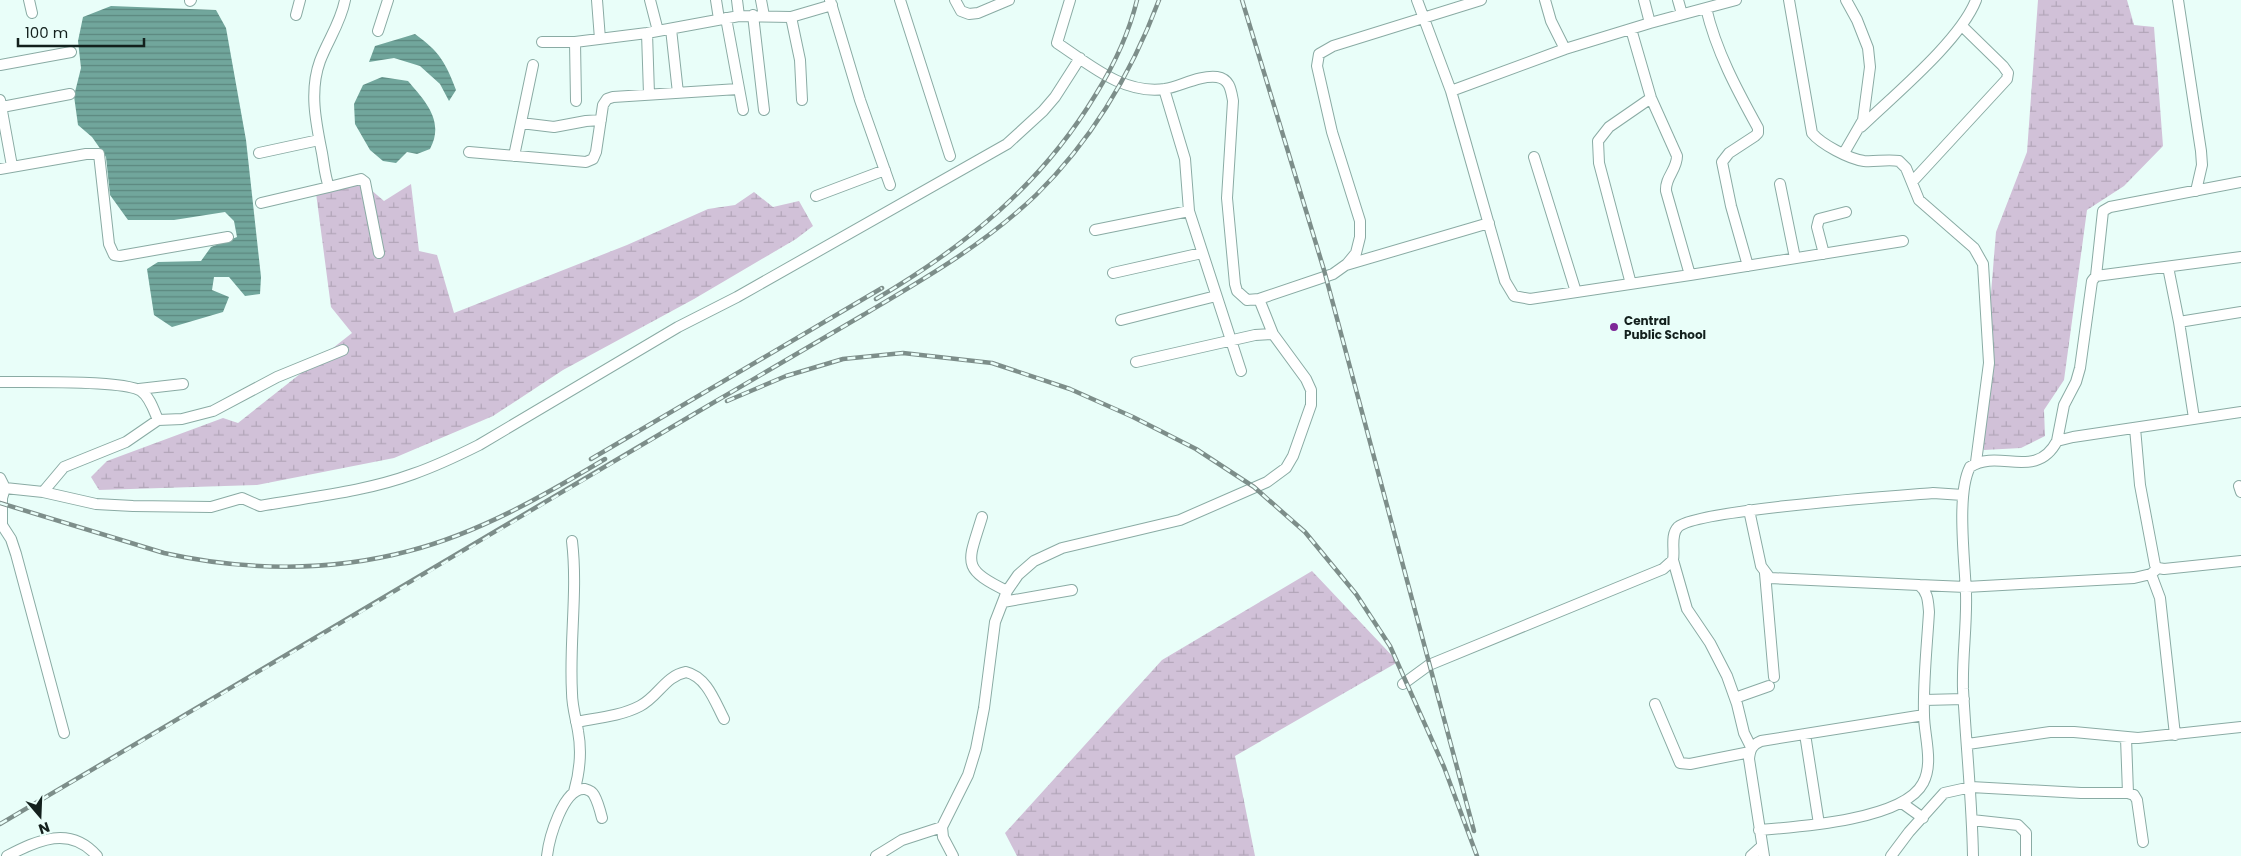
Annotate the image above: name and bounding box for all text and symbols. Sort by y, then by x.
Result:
scale bar [18,15,144,47]
text: 100 m [25,22,68,43]
place label: Central Public School [1624,312,1706,343]
marker: Central Public School [1608,321,1620,333]
north arrow [15,791,65,841]
text: N [36,817,52,839]

